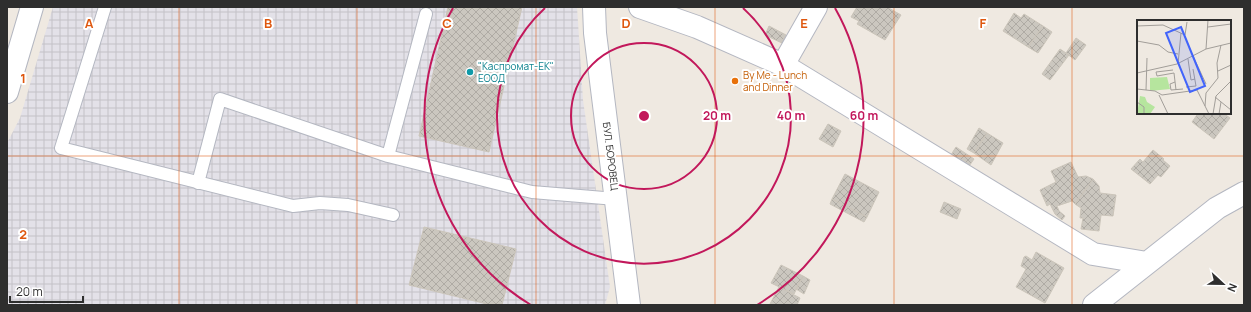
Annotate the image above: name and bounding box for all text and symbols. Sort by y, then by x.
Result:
text: A [85,14,94,32]
text: B [264,14,272,32]
text: C [442,14,452,32]
text: D [621,14,631,32]
text: E [800,14,808,32]
text: F [980,14,987,32]
inset map [1137,20,1231,114]
place label: "Каспромат-ЕК" ЕООД [478,59,554,85]
marker: "Каспромат-ЕК" ЕООД [465,67,475,77]
place label: By Me - Lunch and Dinner [743,68,807,94]
text: 1 [20,69,26,87]
marker: By Me - Lunch and Dinner [730,76,740,86]
text: 20 m [703,107,731,124]
text: 40 m [777,107,805,124]
text: 60 m [850,107,878,124]
centre of rings [637,109,651,123]
street label: БУЛ. БОРОВЕЦ [600,121,622,192]
text: 2 [19,225,27,243]
north arrow [1203,264,1243,304]
scale bar [10,278,83,304]
text: N [1224,281,1241,294]
text: 20 m [16,283,43,300]

